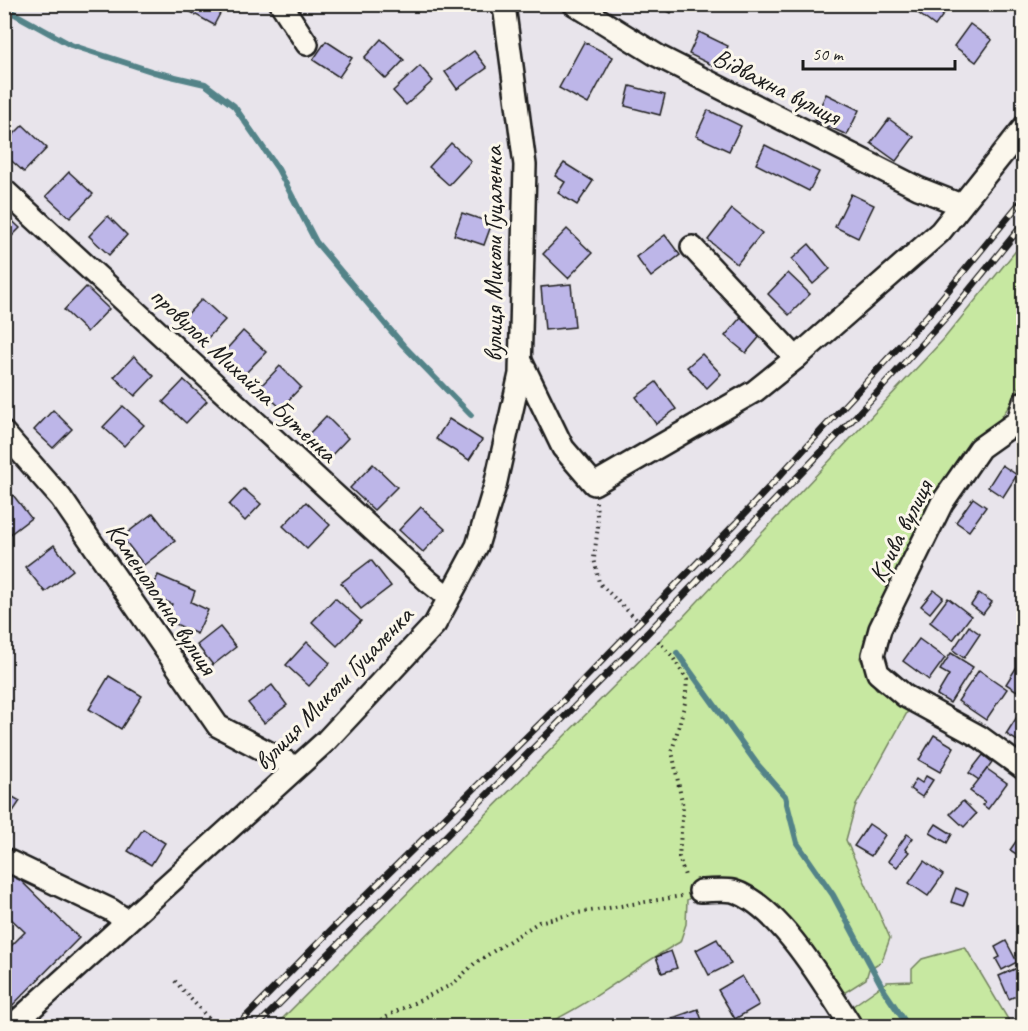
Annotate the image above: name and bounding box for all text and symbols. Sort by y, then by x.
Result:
scale bar [803,33,954,71]
street label: Відважна вулиця [707,40,848,134]
text: 50 m [812,43,845,65]
street label: вулиця Миколи Гуцаленка [477,144,510,362]
street label: провулок Михайла Бутенка [143,279,345,471]
street label: Крива вулиця [861,473,941,588]
street label: Каменоломна вулиця [99,516,226,682]
street label: вулиця Миколи Гуцаленка [247,598,421,777]

